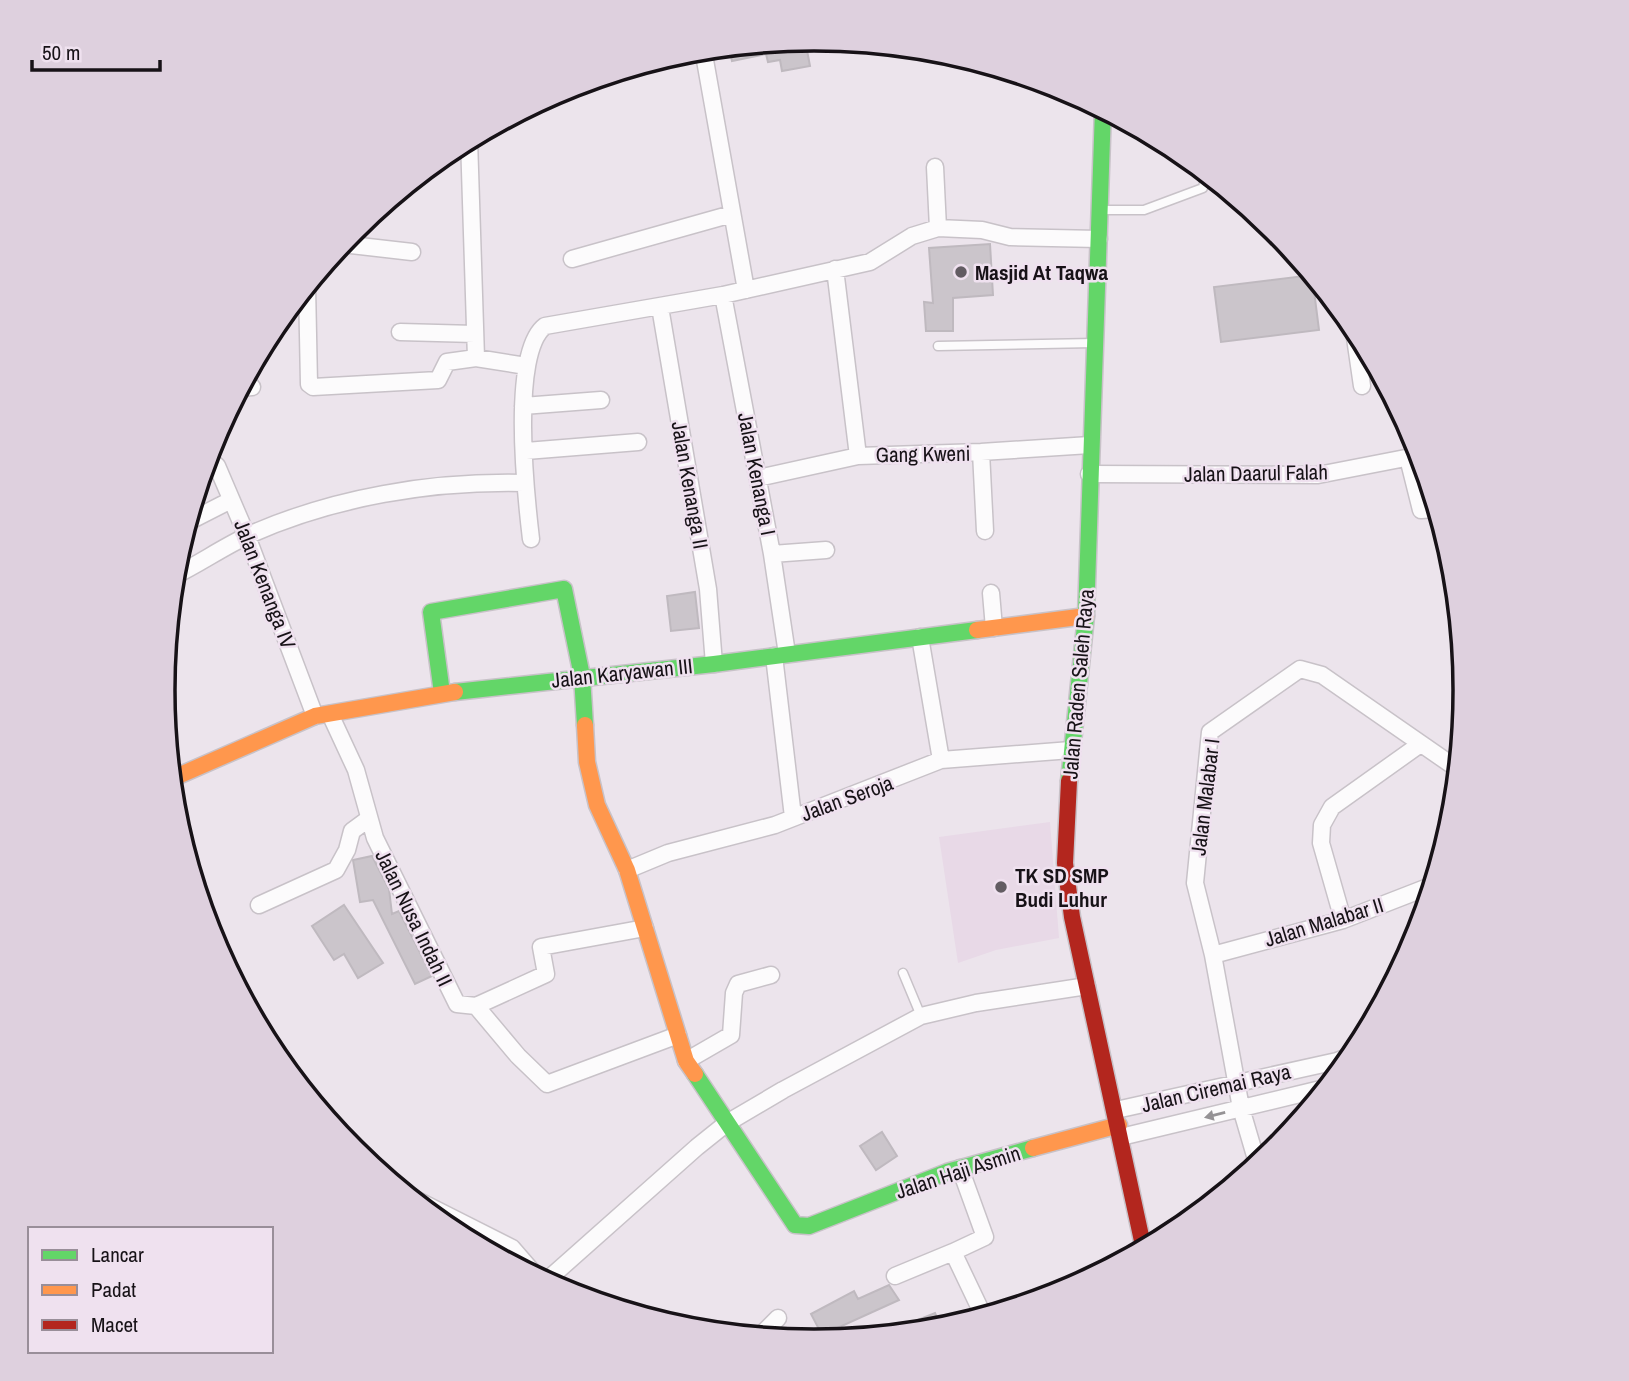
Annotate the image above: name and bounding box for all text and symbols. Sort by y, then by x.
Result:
scale bar [32,28,159,72]
text: 50 m [42,38,80,67]
place label: Masjid At Taqwa [975,258,1108,287]
marker: Masjid At Taqwa [953,264,969,280]
street label: Jalan Kenanga I [731,410,783,538]
street label: Jalan Kenanga II [664,419,716,551]
street label: Gang Kweni [875,439,971,469]
street label: Jalan Daarul Falah [1184,457,1328,489]
street label: Jalan Kenanga IV [227,515,303,653]
street label: Jalan Raden Saleh Raya [1055,587,1101,780]
street label: Jalan Karyawan III [550,651,694,695]
street label: Jalan Malabar I [1183,737,1227,857]
street label: Jalan Seroja [797,768,897,828]
street label: Jalan Nusa Indah II [368,845,460,991]
place label: TK SD SMP Budi Luhur [1015,861,1109,914]
marker: TK SD SMP Budi Luhur [993,879,1009,895]
street label: Jalan Malabar II [1261,890,1387,954]
street label: Jalan Ciremai Raya [1139,1057,1294,1119]
one-way arrow [1204,1110,1226,1121]
street label: Jalan Haji Asmin [892,1138,1024,1206]
legend [28,1227,273,1353]
text: Lancar [91,1240,144,1269]
text: Padat [91,1275,136,1304]
text: Macet [91,1310,138,1339]

